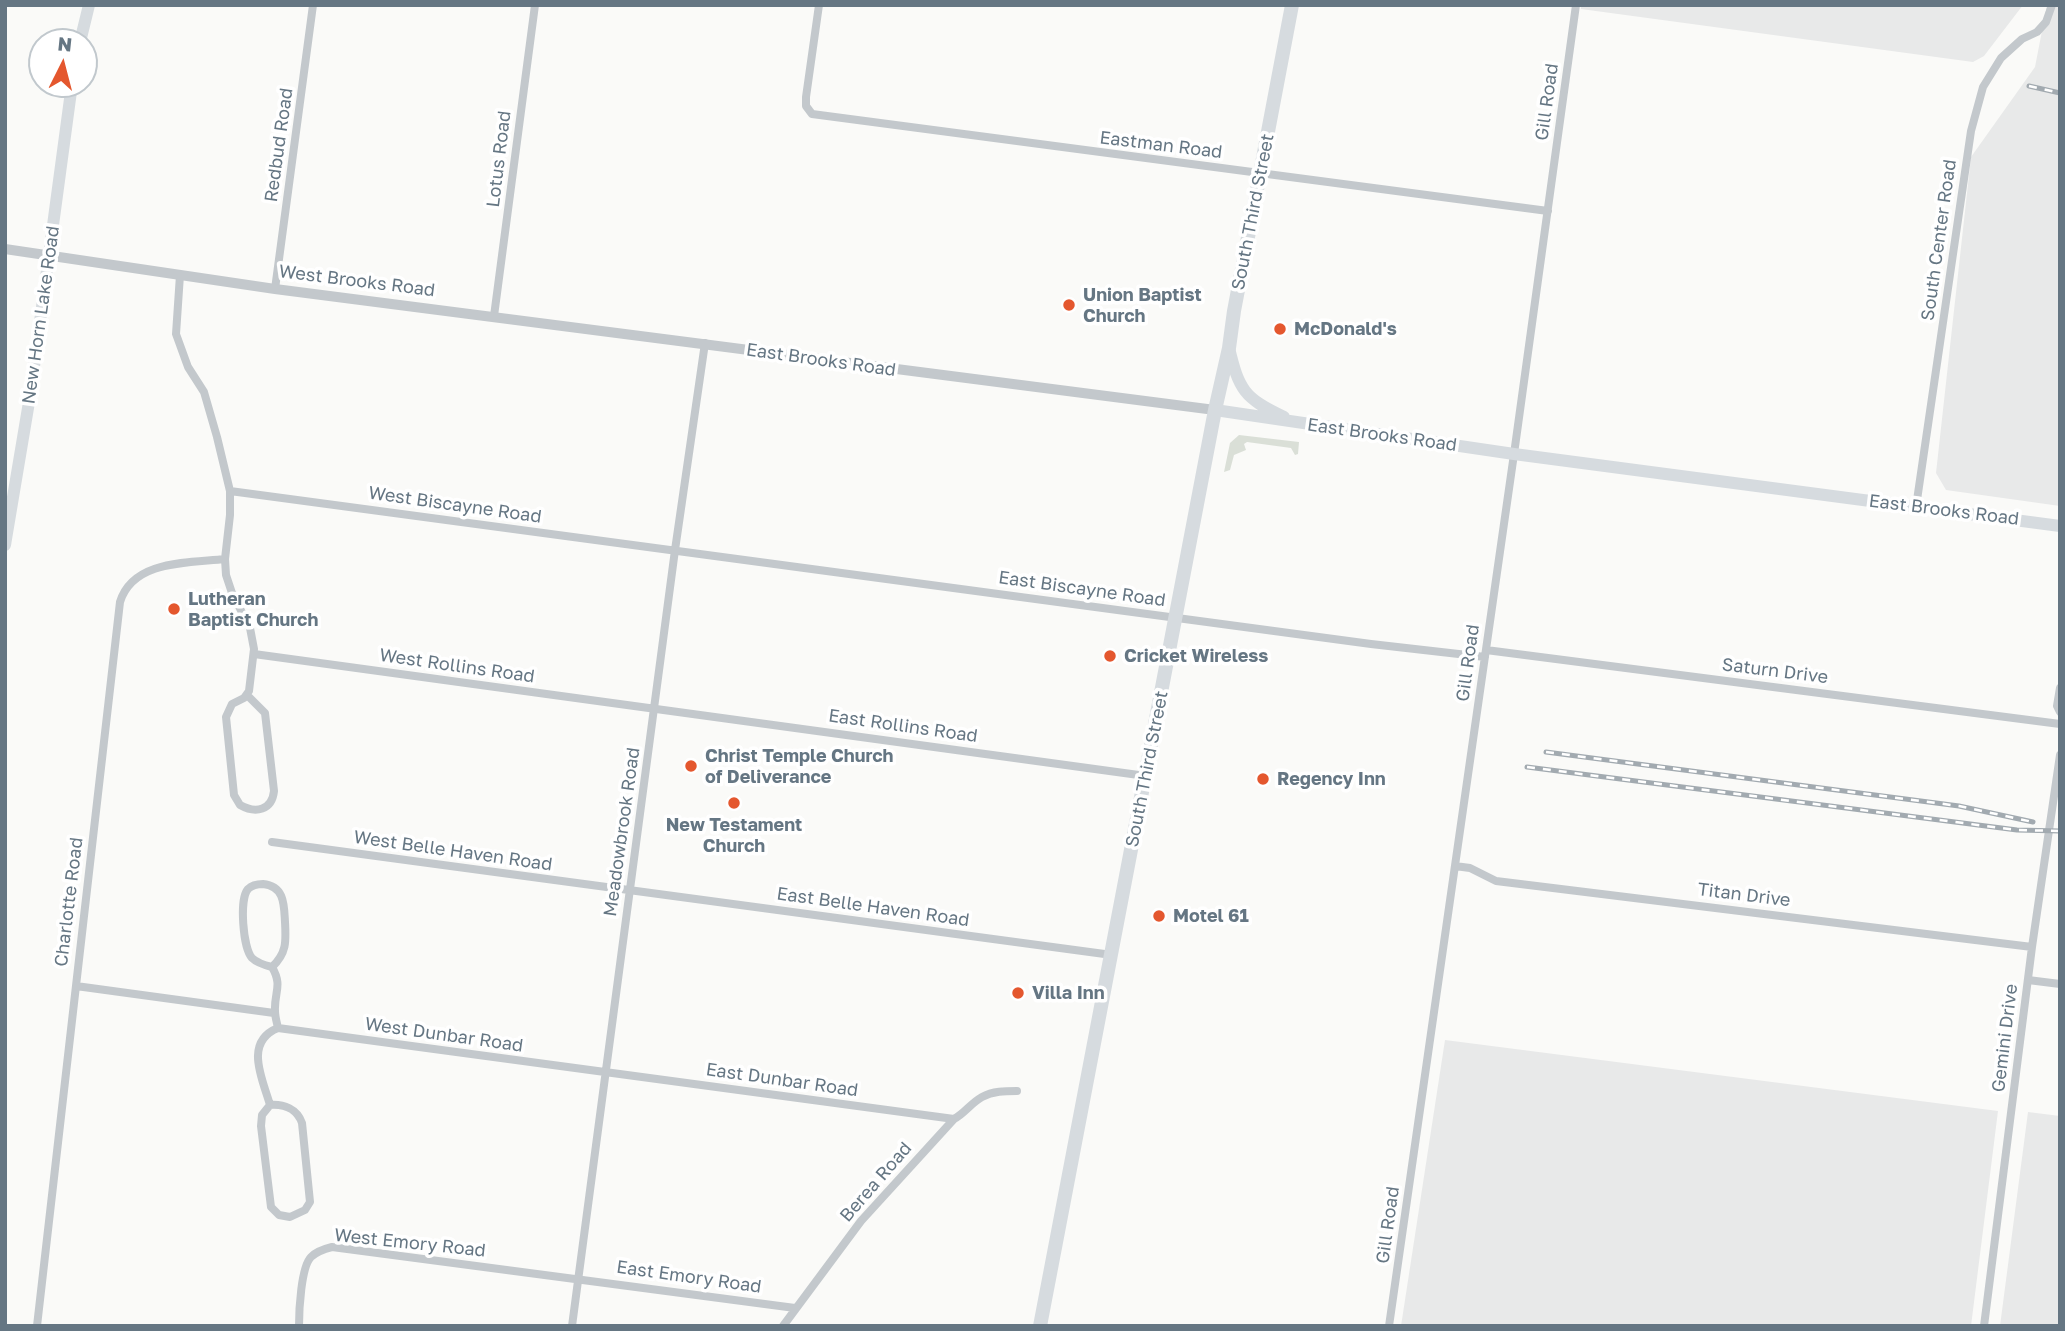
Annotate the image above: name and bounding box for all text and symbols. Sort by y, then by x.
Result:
north arrow [28,28,98,98]
text: N [57,31,73,56]
street label: Gill Road [1531,62,1563,142]
street label: Redbud Road [260,86,298,204]
street label: Lotus Road [482,109,516,209]
street label: Eastman Road [1098,127,1224,163]
street label: South Third Street [1227,132,1279,292]
street label: South Center Road [1917,158,1961,322]
street label: New Horn Lake Road [18,225,64,405]
street label: West Brooks Road [278,261,436,301]
place label: Union Baptist Church [1083,284,1202,326]
marker: Union Baptist Church [1061,297,1077,313]
place label: McDonald's [1294,318,1397,340]
marker: McDonald's [1272,321,1288,337]
street label: East Brooks Road [745,339,897,381]
street label: East Brooks Road [1306,414,1458,456]
street label: West Biscayne Road [367,482,543,528]
street label: East Brooks Road [1868,490,2020,530]
street label: East Biscayne Road [997,567,1167,611]
place label: Lutheran Baptist Church [188,588,318,630]
marker: Lutheran Baptist Church [166,601,182,617]
street label: Gill Road [1452,623,1484,703]
street label: West Rollins Road [378,644,536,688]
place label: Cricket Wireless [1124,645,1268,667]
marker: Cricket Wireless [1102,648,1118,664]
street label: Saturn Drive [1721,654,1829,688]
street label: South Third Street [1121,689,1173,849]
street label: East Rollins Road [827,705,979,747]
place label: Christ Temple Church of Deliverance [705,745,893,788]
street label: Meadowbrook Road [599,746,645,918]
marker: Christ Temple Church of Deliverance [683,758,699,774]
place label: Regency Inn [1277,768,1386,790]
marker: Regency Inn [1255,771,1271,787]
marker: New Testament Church [726,795,742,811]
place label: New Testament Church [666,814,802,856]
street label: West Belle Haven Road [352,826,554,876]
street label: Charlotte Road [50,836,88,968]
street label: Titan Drive [1696,879,1792,911]
street label: East Belle Haven Road [775,883,971,931]
place label: Motel 61 [1173,905,1249,927]
marker: Motel 61 [1151,908,1167,924]
place label: Villa Inn [1032,982,1105,1004]
street label: Gemini Drive [1988,983,2022,1093]
marker: Villa Inn [1010,985,1026,1001]
street label: West Dunbar Road [363,1013,525,1057]
street label: East Dunbar Road [704,1059,860,1101]
street label: Berea Road [836,1138,916,1226]
street label: Gill Road [1372,1185,1404,1265]
street label: West Emory Road [333,1224,487,1262]
street label: East Emory Road [615,1256,763,1298]

